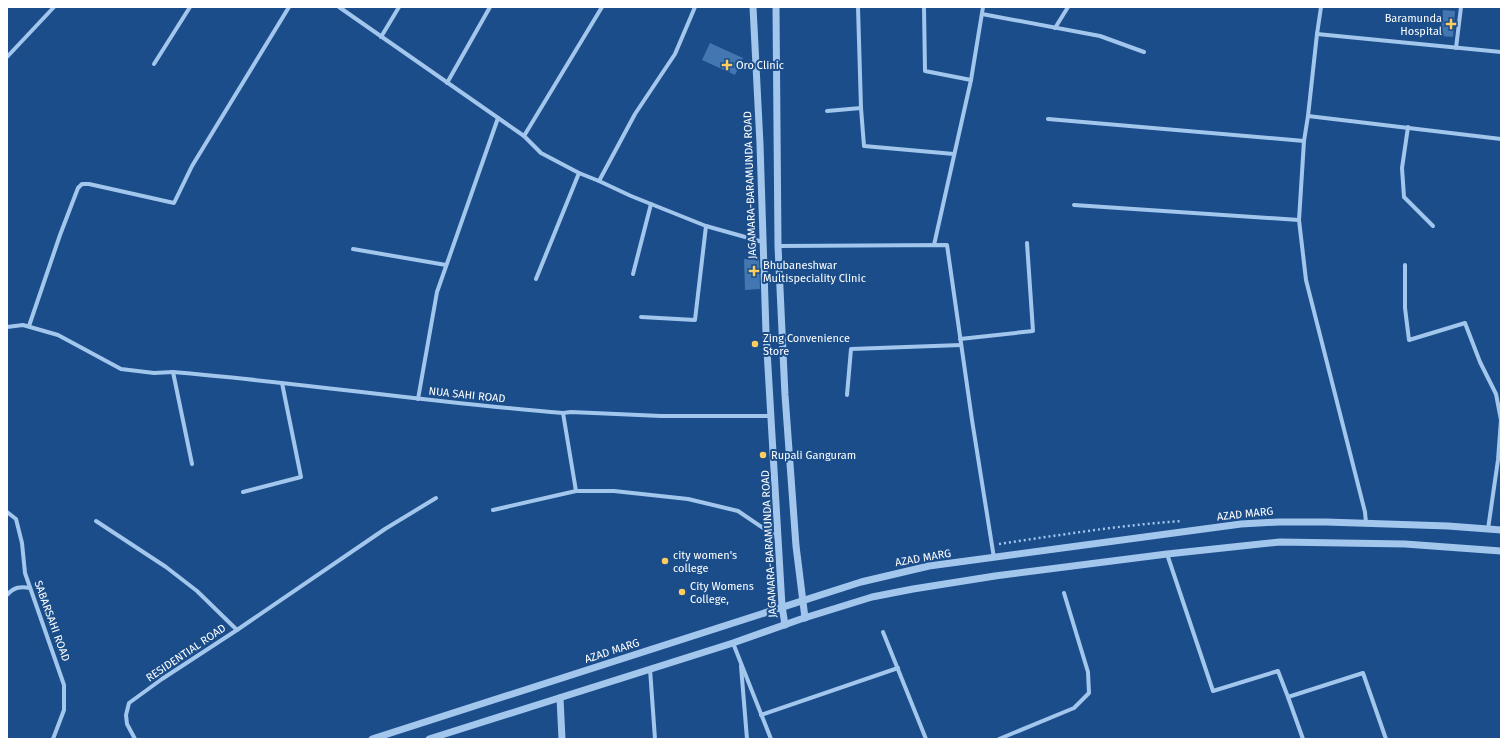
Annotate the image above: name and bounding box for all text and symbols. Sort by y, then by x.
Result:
place label: Baramunda Hospital [1385,12,1442,38]
marker: Baramunda Hospital [1445,18,1457,30]
marker: Oro Clinic [721,59,733,71]
place label: Oro Clinic [736,59,784,72]
street label: JAGAMARA-BARAMUNDA ROAD [741,111,759,259]
place label: Bhubaneshwar Multispeciality Clinic [763,259,866,285]
marker: Bhubaneshwar Multispeciality Clinic [748,265,760,277]
place label: Zing Convenience Store [763,332,850,358]
marker: Zing Convenience Store [750,339,760,349]
street label: NUA SAHI ROAD [428,384,506,406]
place label: Rupali Ganguram [771,449,856,462]
marker: Rupali Ganguram [758,450,768,460]
street label: JAGAMARA-BARAMUNDA ROAD [759,470,779,618]
street label: AZAD MARG [1216,505,1274,523]
street label: AZAD MARG [894,547,952,569]
place label: city women's college [673,549,737,575]
marker: city women's college [660,556,670,566]
street label: SABARSAHI ROAD [31,579,73,663]
place label: City Womens College, [690,580,754,606]
marker: City Womens College, [677,587,687,597]
street label: RESIDENTIAL ROAD [144,622,228,684]
street label: AZAD MARG [583,636,641,666]

